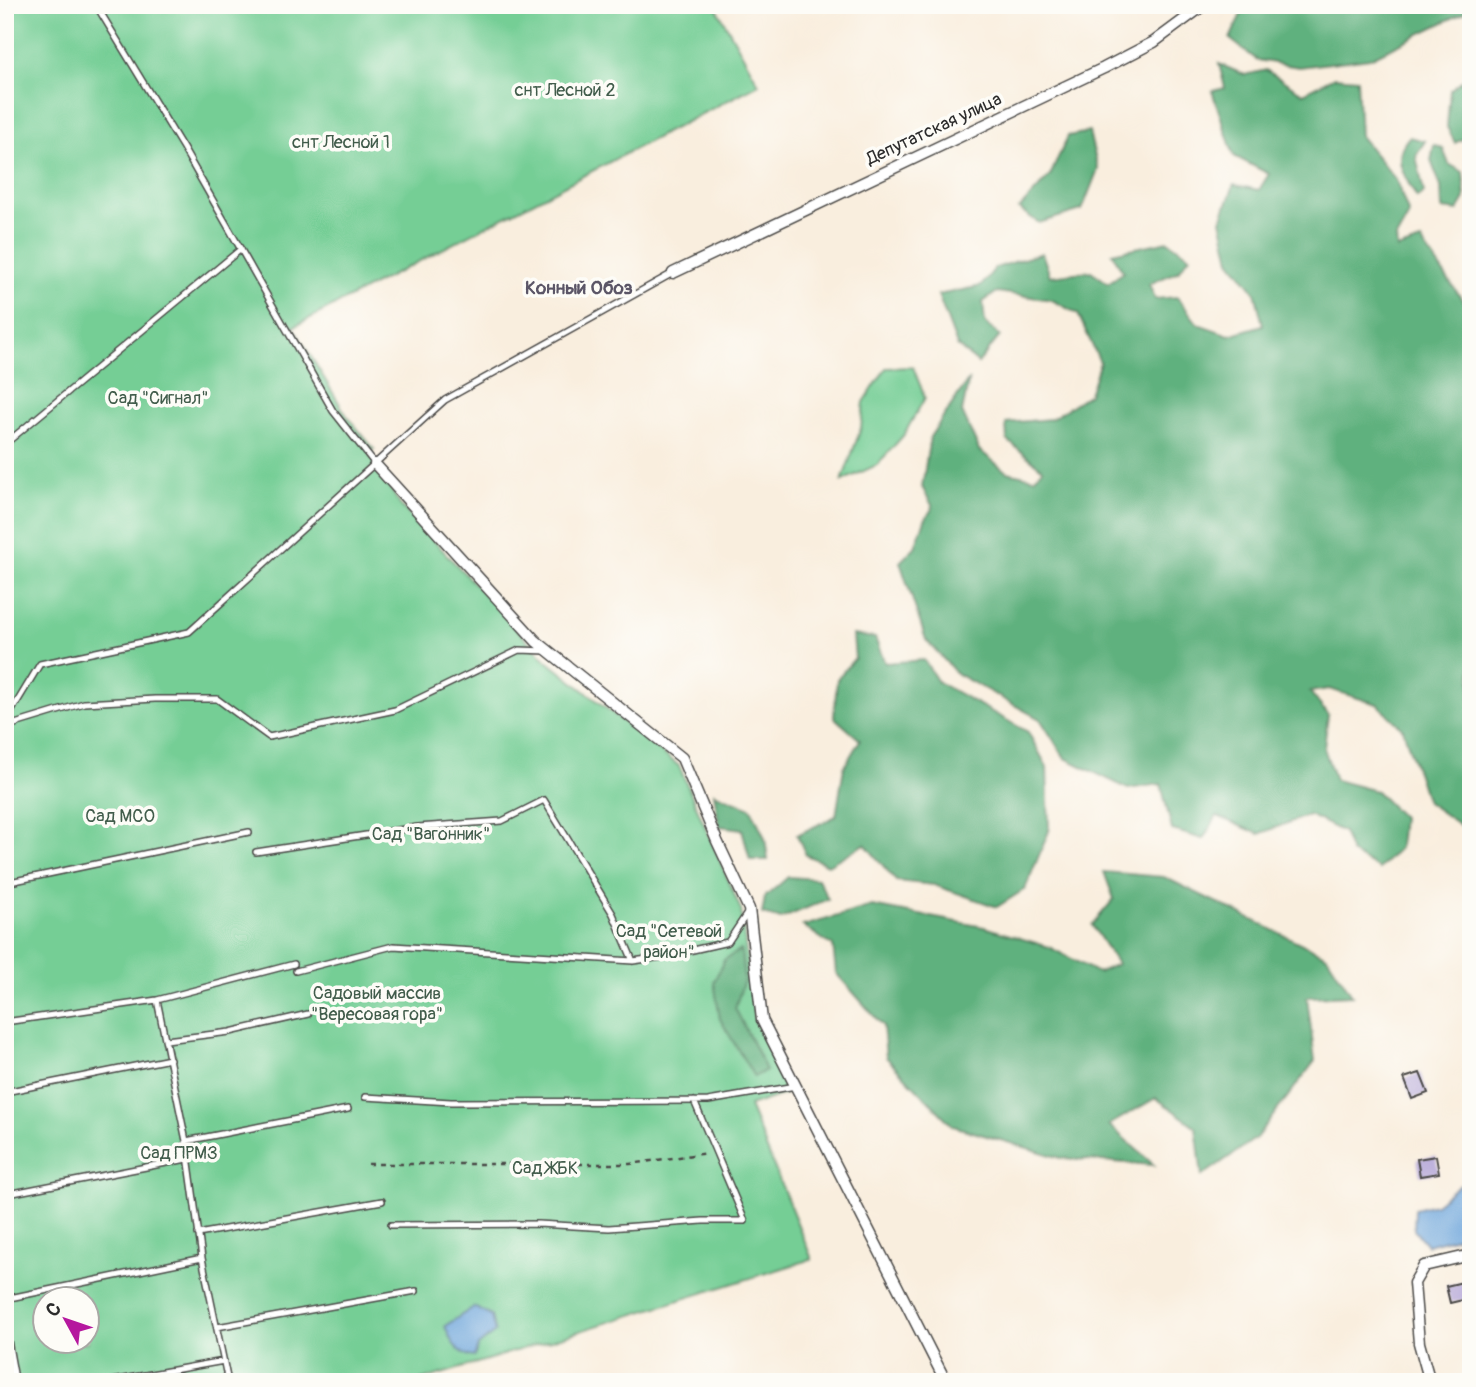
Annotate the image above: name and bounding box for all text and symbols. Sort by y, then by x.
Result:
park label: снт Лесной 2 [514,79,616,102]
street label: Депутатская улица [862,88,1005,171]
park label: снт Лесной 1 [292,131,390,154]
district label: Конный Обоз [525,276,633,300]
park label: Сад "Сигнал" [108,387,208,410]
park label: Сад МСО [85,805,155,828]
park label: Сад "Вагонник" [372,823,490,846]
park label: Сад "Сетевой район" [616,920,722,964]
park label: Садовый массив "Вересовая гора" [311,982,443,1026]
park label: Сад ПРМЗ [140,1142,218,1165]
park label: Сад ЖБК [512,1157,578,1180]
north arrow [32,1286,102,1356]
text: С [41,1297,67,1322]

